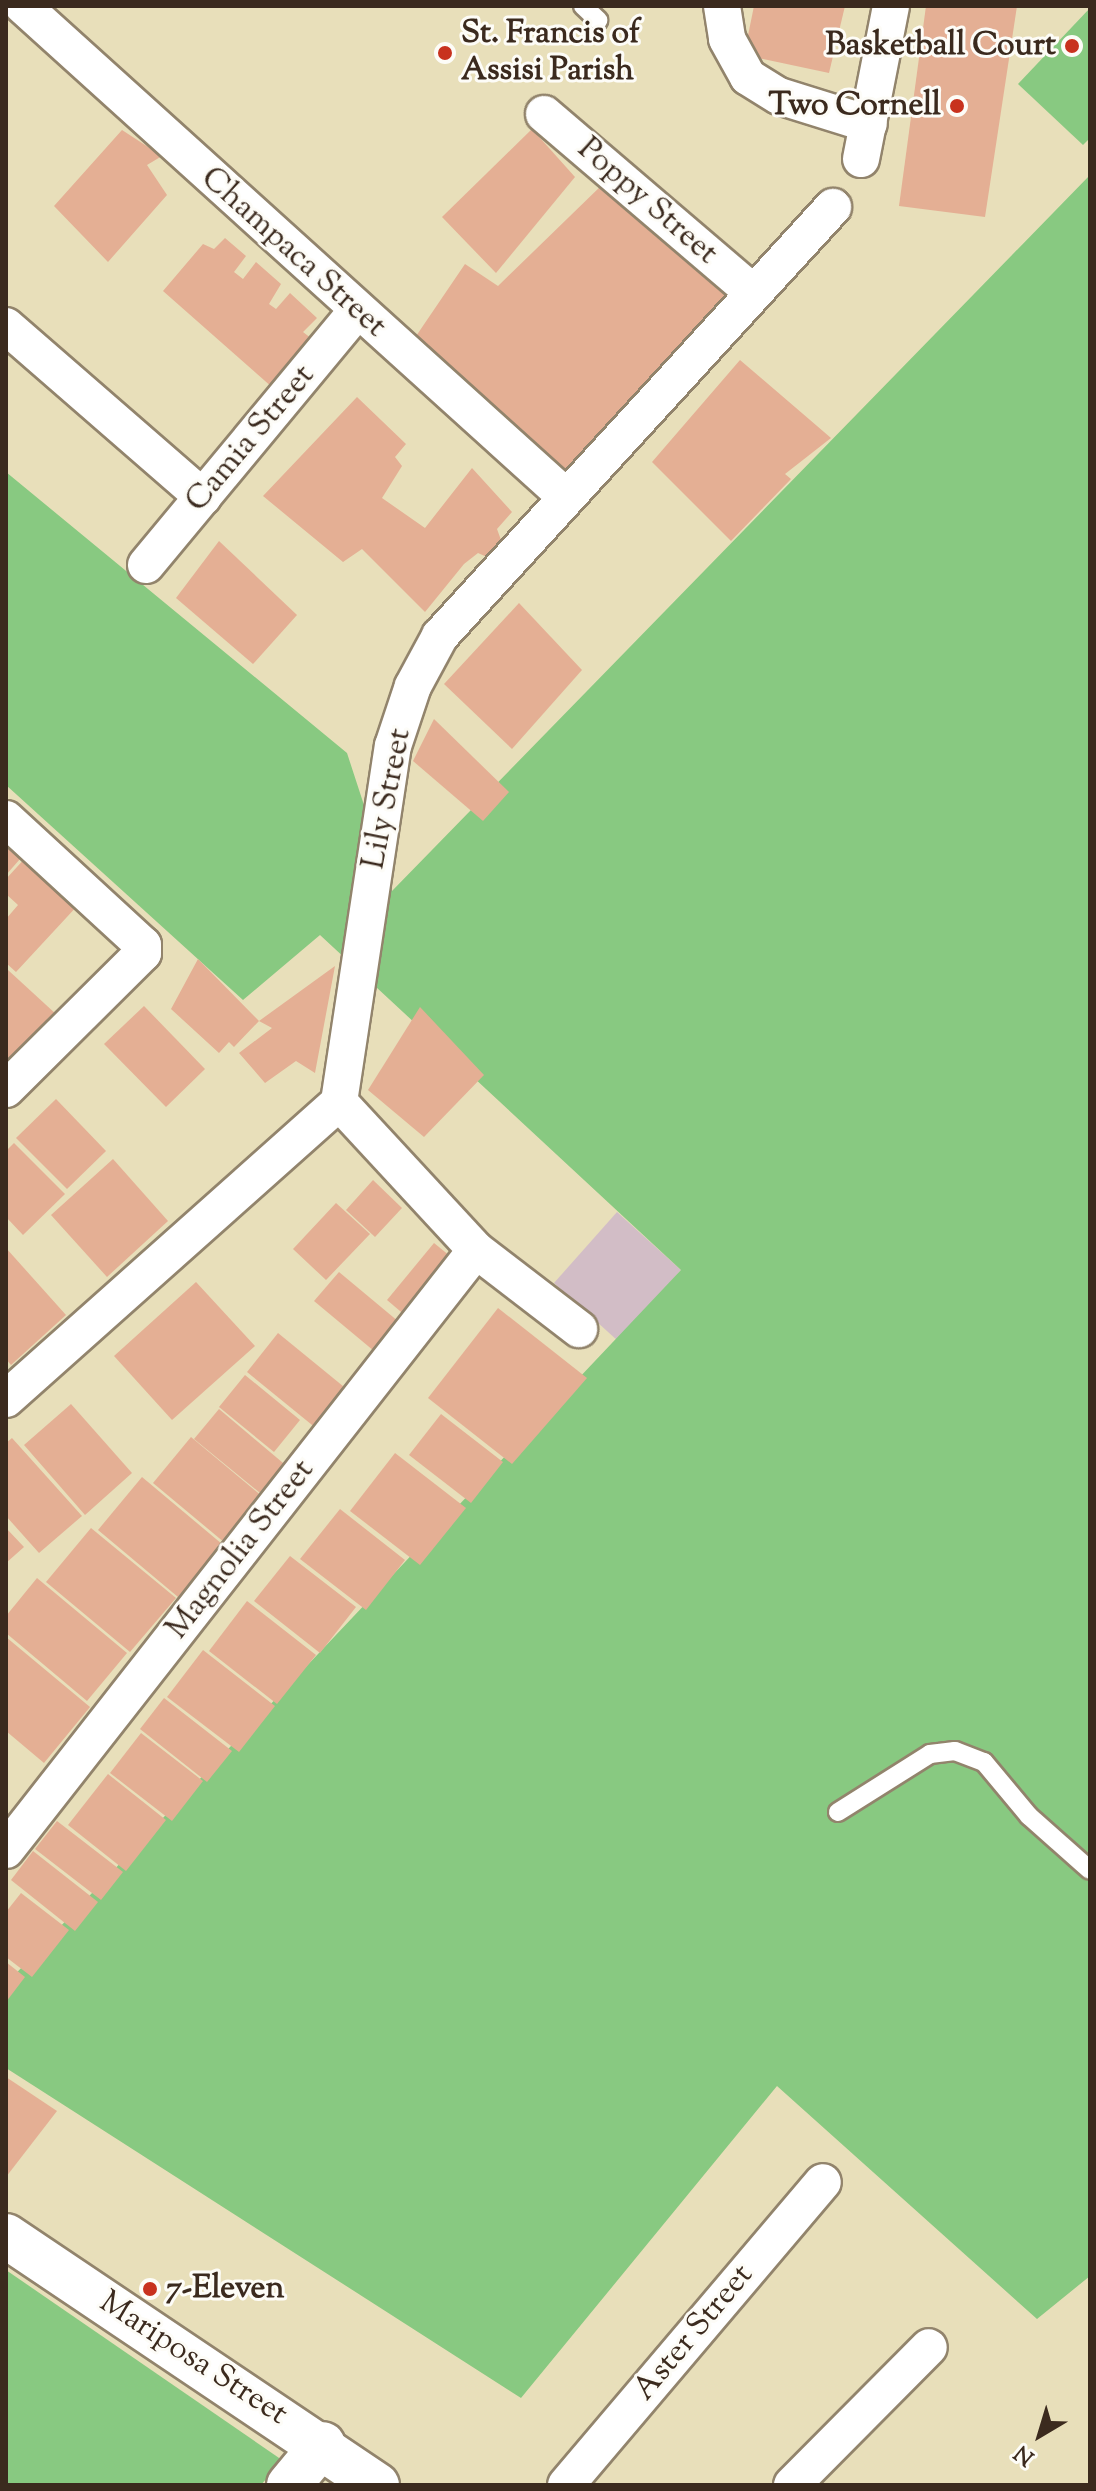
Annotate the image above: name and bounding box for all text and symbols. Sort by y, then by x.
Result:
place label: St. Francis of Assisi Parish [461,16,640,91]
place label: Basketball Court [826,27,1056,65]
marker: Basketball Court [1063,37,1081,55]
marker: St. Francis of Assisi Parish [436,44,454,62]
place label: Two Cornell [768,87,941,125]
marker: Two Cornell [948,97,966,115]
street label: Poppy Street [569,131,725,273]
street label: Champaca Street [192,160,394,346]
street label: Camia Street [178,358,324,520]
street label: Lily Street [356,725,420,873]
street label: Magnolia Street [159,1452,323,1648]
street label: Aster Street [626,2257,762,2409]
place label: 7-Eleven [166,2270,284,2308]
marker: 7-Eleven [141,2280,159,2298]
street label: Mariposa Street [92,2284,294,2434]
north arrow [1000,2395,1080,2475]
text: N [1008,2436,1042,2472]

